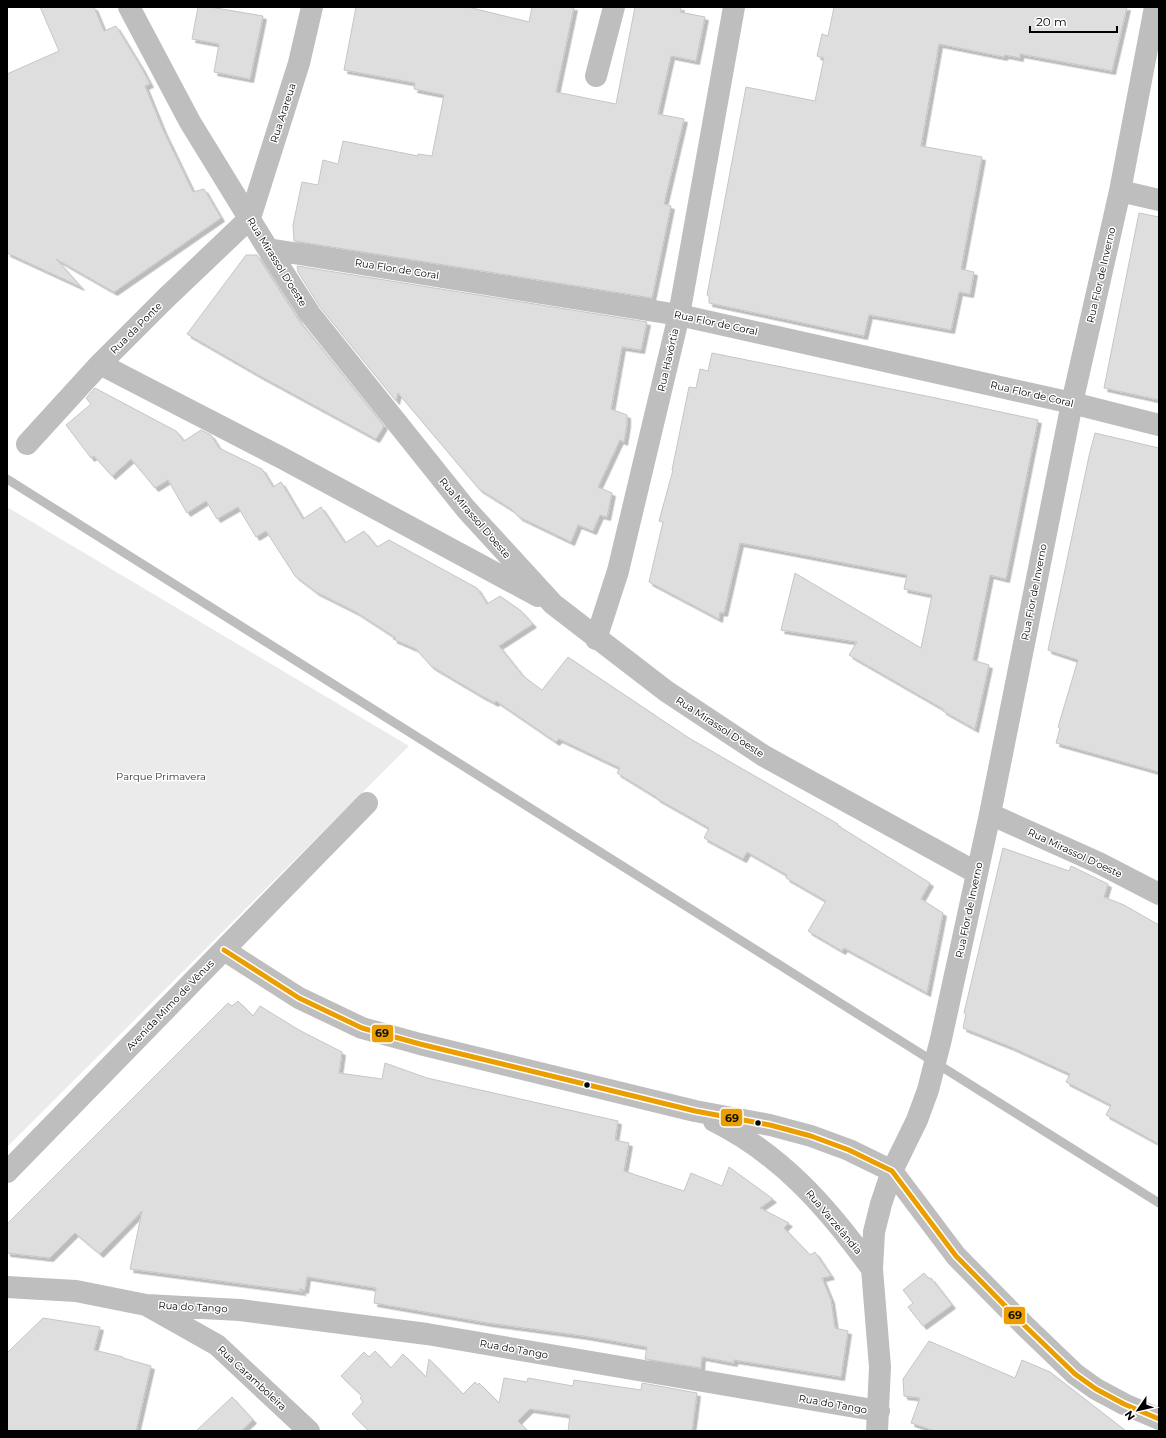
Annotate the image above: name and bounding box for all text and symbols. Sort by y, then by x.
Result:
scale bar [1030,8,1117,34]
text: 20 m [1036,14,1067,29]
street label: Rua Arareua [267,82,299,144]
street label: Rua Mirassol D'oeste [244,215,310,309]
street label: Rua Flor de Inverno [1084,226,1118,324]
street label: Rua Flor de Coral [354,256,440,282]
street label: Rua da Ponte [107,299,165,357]
street label: Rua Flor de Coral [673,308,759,338]
street label: Rua Havórtia [654,327,682,393]
street label: Rua Flor de Coral [989,378,1075,410]
street label: Rua Mirassol D'oeste [436,475,514,561]
street label: Rua Flor de Inverno [1018,543,1050,641]
street label: Rua Mirassol D'oeste [673,694,767,760]
park label: Parque Primavera [116,770,206,783]
street label: Rua Mirassol D'oeste [1026,825,1124,881]
street label: Rua Flor de Inverno [952,861,986,959]
street label: Avenida Mimo de Vênus [123,957,217,1053]
line badge: 69 [371,1024,394,1043]
text: 69 [375,1026,389,1040]
unlabelled marker [582,1080,592,1090]
line badge: 69 [720,1108,743,1127]
text: 69 [725,1111,739,1125]
unlabelled marker [753,1118,763,1128]
street label: Rua Varzelândia [803,1187,865,1257]
street label: Rua do Tango [158,1299,228,1315]
line badge: 69 [1003,1306,1026,1325]
text: 69 [1008,1308,1022,1322]
street label: Rua do Tango [479,1337,549,1361]
street label: Rua Caramboleira [215,1343,289,1413]
north arrow [1118,1390,1158,1430]
street label: Rua do Tango [798,1392,868,1416]
text: N [1121,1408,1138,1423]

